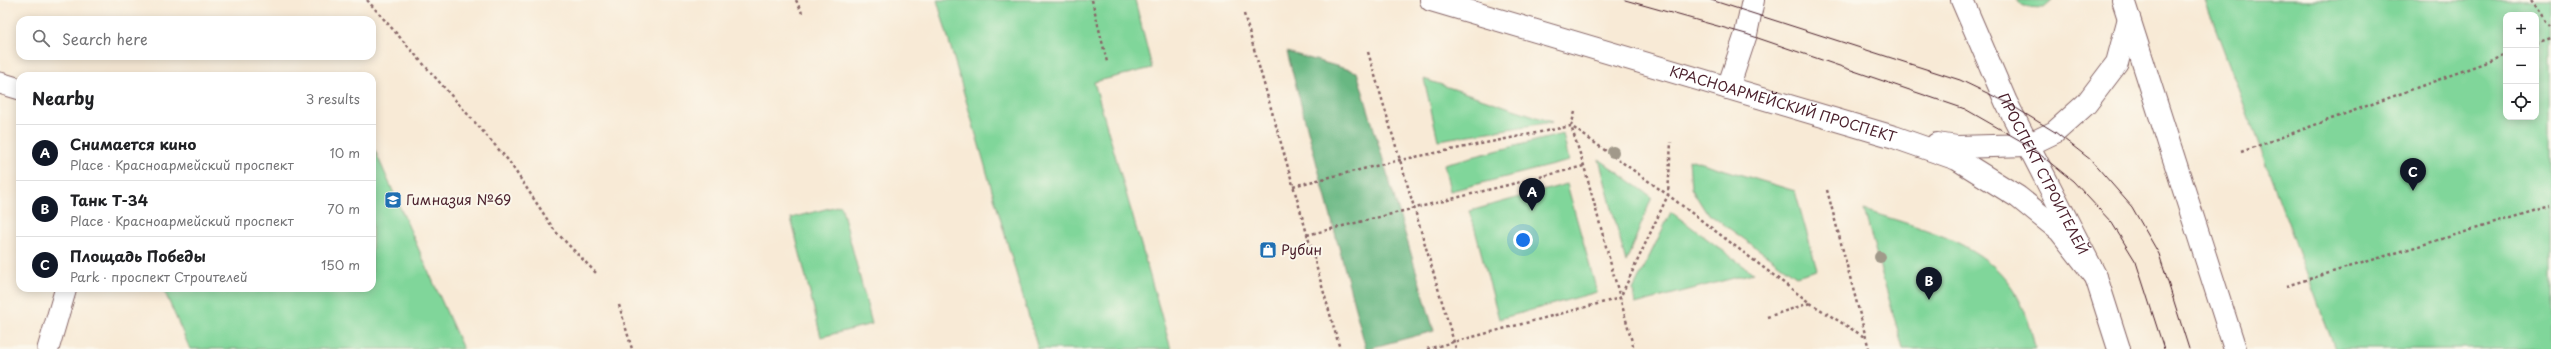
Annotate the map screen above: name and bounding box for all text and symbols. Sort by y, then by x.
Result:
map controls [2503,12,2539,120]
button: + [2503,12,2539,48]
search box [16,16,376,60]
icon: search [30,27,52,49]
text: Search here [62,27,148,50]
button: − [2503,48,2539,84]
street label: КРАСНОАРМЕЙСКИЙ ПРОСПЕКТ [1667,60,1900,147]
button: locate [2503,84,2539,120]
text: Nearby [32,85,94,111]
text: 3 results [306,89,360,108]
street label: ПРОСПЕКТ СТРОИТЕЛЕЙ [1993,90,2094,258]
text: Снимается кино [70,132,196,155]
text: A [40,143,50,162]
text: 10 m [330,143,360,162]
text: Place · Красноармейский проспект [70,155,294,174]
pin: C [2400,158,2426,191]
pin: A [1519,178,1545,211]
text: Танк Т-34 [70,188,148,211]
place label: Гимназия №69 [406,189,511,210]
school or university icon: Гимназия №69 [383,190,403,210]
text: B [41,199,49,218]
text: 70 m [327,199,360,218]
text: Place · Красноармейский проспект [70,211,294,230]
your location [1513,230,1533,250]
place label: Рубин [1281,239,1322,260]
shop icon: Рубин [1258,240,1278,260]
text: Площадь Победы [70,244,206,267]
text: C [40,255,50,274]
text: 150 m [321,255,360,274]
text: Park · проспект Строителей [70,267,248,286]
pin: B [1916,267,1942,300]

